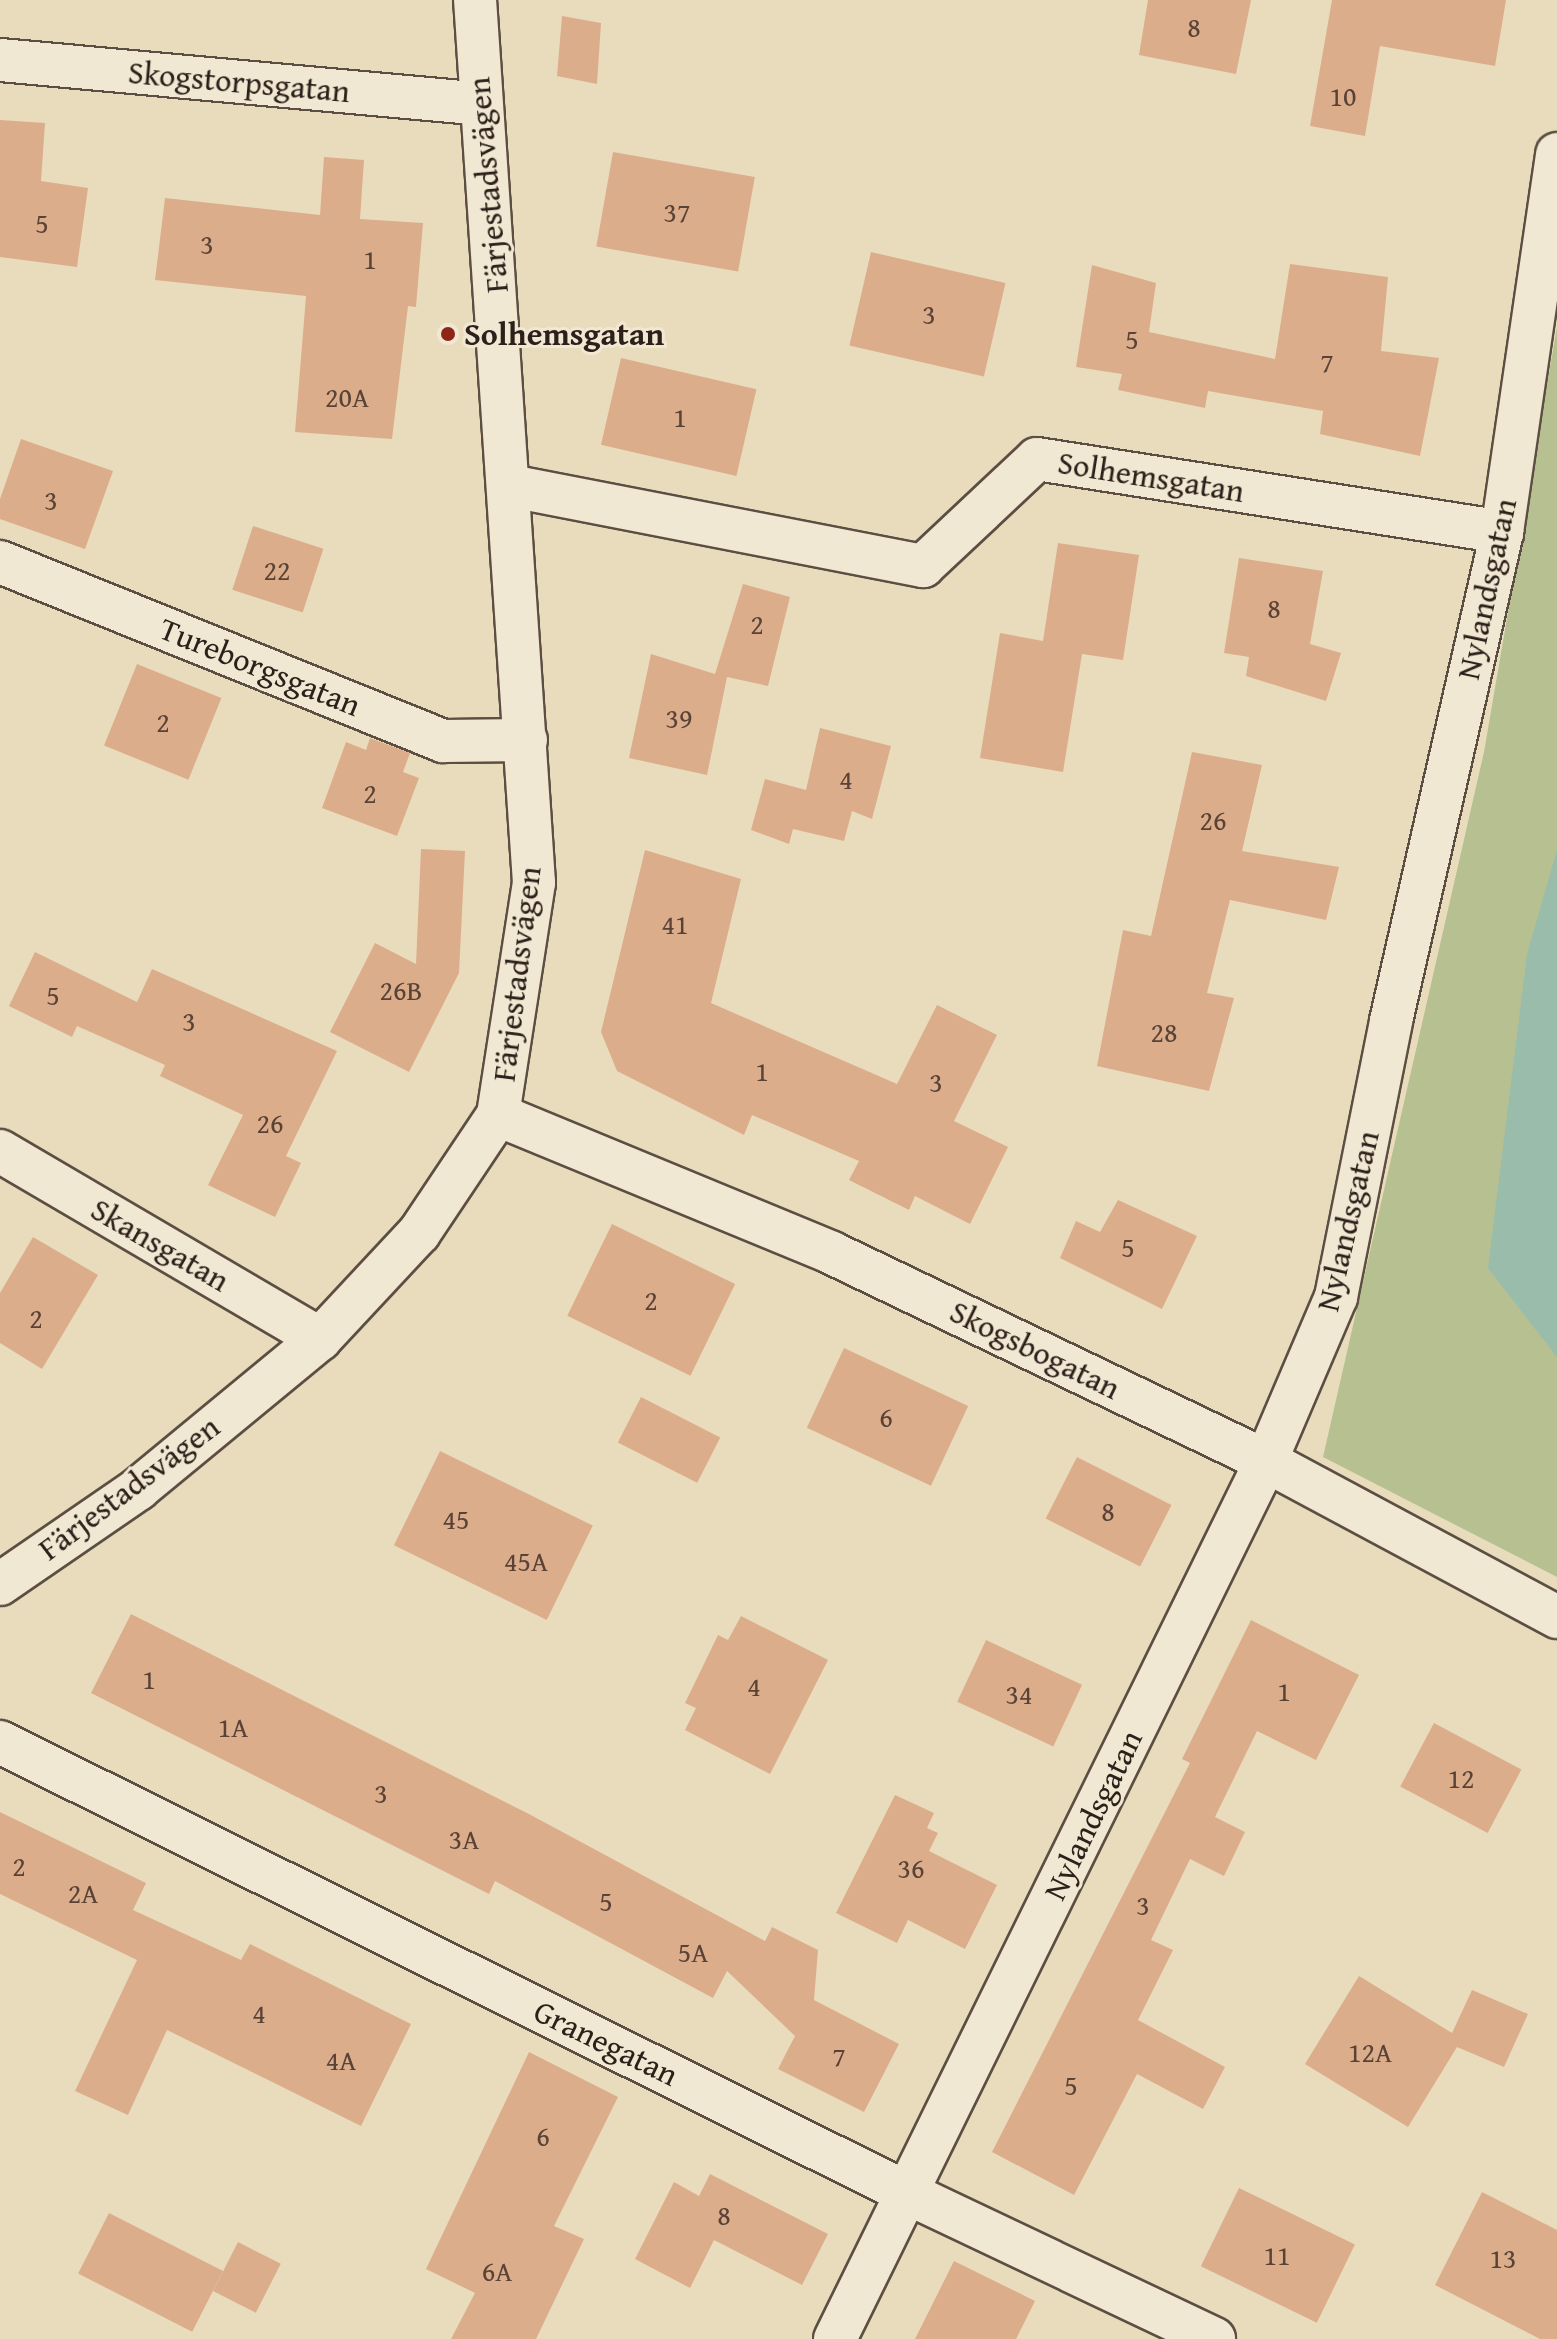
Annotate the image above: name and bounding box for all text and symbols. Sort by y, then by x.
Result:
house number: 8 [1187,10,1201,44]
street label: Skogstorpsgatan [127,53,351,111]
street label: Färjestadsvägen [459,76,517,294]
house number: 10 [1330,79,1356,113]
house number: 37 [664,195,690,229]
house number: 5 [35,206,49,240]
house number: 3 [200,227,214,261]
house number: 1 [363,242,377,276]
house number: 3 [922,297,936,331]
place label: Solhemsgatan [464,315,664,353]
house number: 5 [1125,322,1139,356]
marker: Solhemsgatan [439,325,457,343]
house number: 7 [1320,345,1334,379]
house number: 20A [325,380,369,414]
house number: 1 [673,400,687,434]
street label: Solhemsgatan [1055,443,1247,511]
house number: 3 [44,483,58,517]
street label: Nylandsgatan [1449,495,1525,683]
house number: 22 [264,553,290,587]
house number: 8 [1267,591,1281,625]
house number: 2 [750,607,764,641]
street label: Tureborgsgatan [154,609,366,725]
house number: 39 [666,701,692,735]
house number: 2 [156,705,170,739]
house number: 4 [839,762,853,796]
house number: 2 [363,776,377,810]
house number: 26 [1200,803,1226,837]
street label: Färjestadsvägen [485,864,549,1084]
house number: 41 [662,907,688,941]
house number: 26B [380,973,422,1007]
house number: 5 [46,978,60,1012]
house number: 3 [182,1004,196,1038]
house number: 28 [1151,1015,1177,1049]
house number: 1 [755,1054,769,1088]
house number: 3 [929,1065,943,1099]
house number: 26 [257,1106,283,1140]
street label: Nylandsgatan [1309,1127,1387,1315]
street label: Skansgatan [84,1190,236,1300]
house number: 5 [1121,1230,1135,1264]
house number: 2 [644,1283,658,1317]
street label: Skogsbogatan [944,1292,1126,1408]
house number: 2 [29,1301,43,1335]
house number: 6 [879,1400,893,1434]
street label: Färjestadsvägen [31,1408,227,1568]
house number: 8 [1101,1494,1115,1528]
house number: 45 [443,1502,469,1536]
house number: 45A [504,1544,548,1578]
house number: 1 [142,1662,156,1696]
house number: 4 [747,1669,761,1703]
house number: 1 [1277,1674,1291,1708]
house number: 34 [1006,1677,1032,1711]
house number: 1A [218,1710,248,1744]
street label: Nylandsgatan [1035,1724,1151,1906]
house number: 12 [1448,1761,1474,1795]
house number: 3 [374,1776,388,1810]
house number: 3A [449,1822,479,1856]
house number: 2 [12,1849,26,1883]
house number: 36 [898,1851,924,1885]
house number: 2A [68,1876,98,1910]
house number: 5 [599,1884,613,1918]
house number: 3 [1136,1888,1150,1922]
house number: 5A [678,1935,708,1969]
street label: Granegatan [528,1992,684,2094]
house number: 4 [252,1996,266,2030]
house number: 12A [1348,2035,1392,2069]
house number: 7 [832,2039,846,2073]
house number: 4A [326,2043,356,2077]
house number: 5 [1064,2068,1078,2102]
house number: 6 [536,2119,550,2153]
house number: 8 [717,2198,731,2232]
house number: 11 [1264,2238,1290,2272]
house number: 13 [1490,2241,1516,2275]
house number: 6A [482,2254,512,2288]

